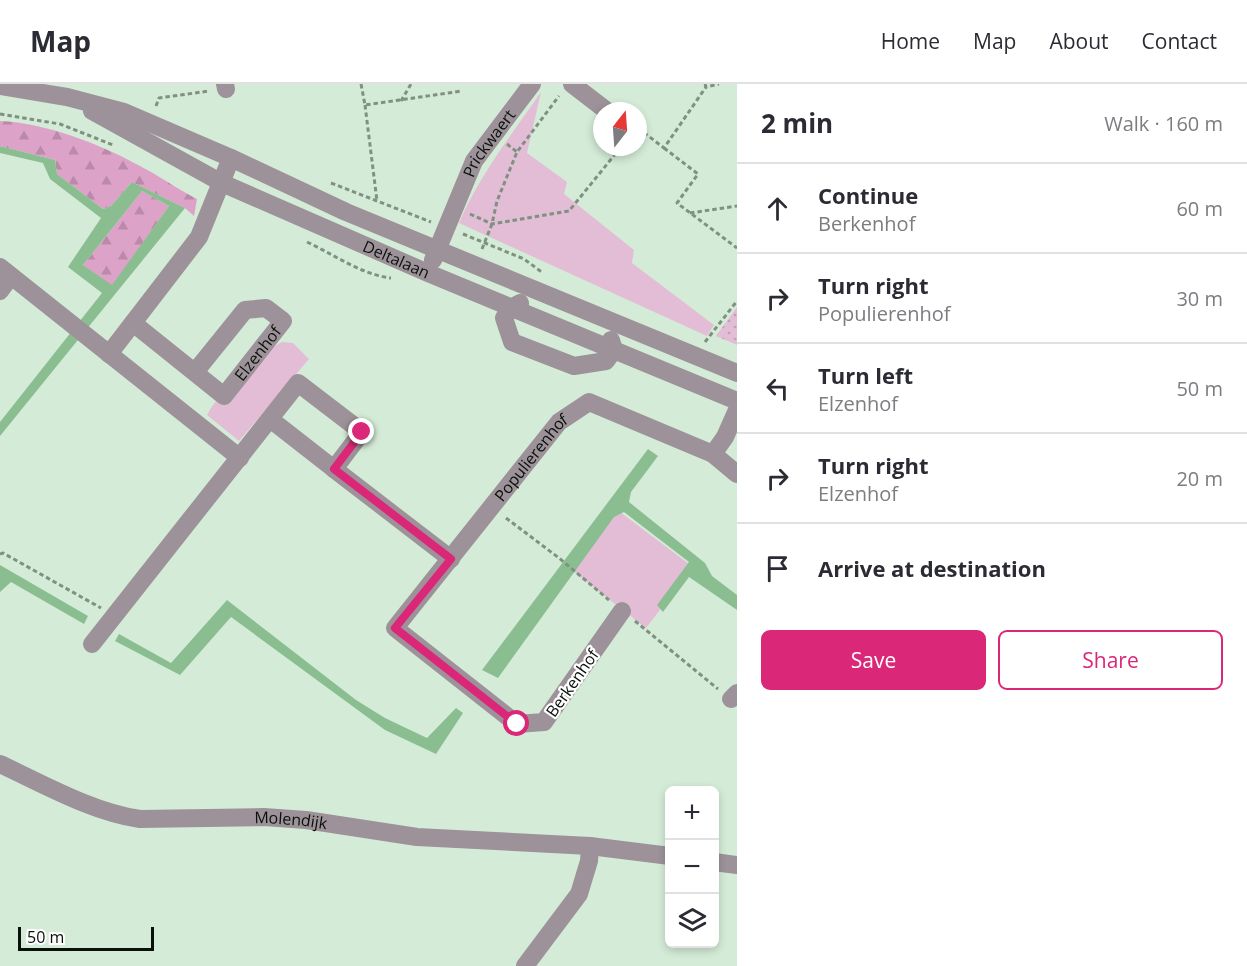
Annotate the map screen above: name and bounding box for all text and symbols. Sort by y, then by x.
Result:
text: Map [30,22,91,60]
text: Home [881,27,940,55]
text: Map [973,27,1016,55]
text: About [1049,27,1109,55]
text: Contact [1142,27,1217,55]
north arrow [593,102,647,156]
street label: Prickwaert [457,104,520,181]
text: 2 min [761,105,833,141]
text: Walk · 160 m [1104,110,1223,137]
text: Continue [818,180,918,210]
icon: ahead [761,192,794,225]
text: 60 m [1176,195,1223,222]
text: Berkenhof [818,210,915,237]
street label: Deltalaan [360,235,433,283]
text: Turn right [818,270,929,300]
icon: right [761,282,794,315]
text: 30 m [1176,285,1223,312]
text: Populierenhof [818,300,951,327]
street label: Elzenhof [229,320,287,385]
text: Turn left [818,360,913,390]
icon: left [761,372,794,405]
text: 50 m [1176,375,1223,402]
text: Elzenhof [818,390,898,417]
street label: Populierenhof [489,408,573,506]
route end [348,418,374,444]
text: Turn right [818,450,929,480]
icon: right [761,462,794,495]
text: 20 m [1176,465,1223,492]
text: Elzenhof [818,480,898,507]
icon: arrive [761,552,794,585]
text: Arrive at destination [818,553,1046,583]
button: Save [761,630,986,690]
button: Share [998,630,1223,690]
street label: Berkenhof [541,643,604,721]
route start [503,710,529,736]
map controls [665,786,719,948]
button: + [665,786,719,840]
street label: Molendijk [254,806,329,834]
button: − [665,840,719,894]
button: layers [665,894,719,948]
scale bar [18,924,154,952]
text: 50 m [27,926,64,948]

